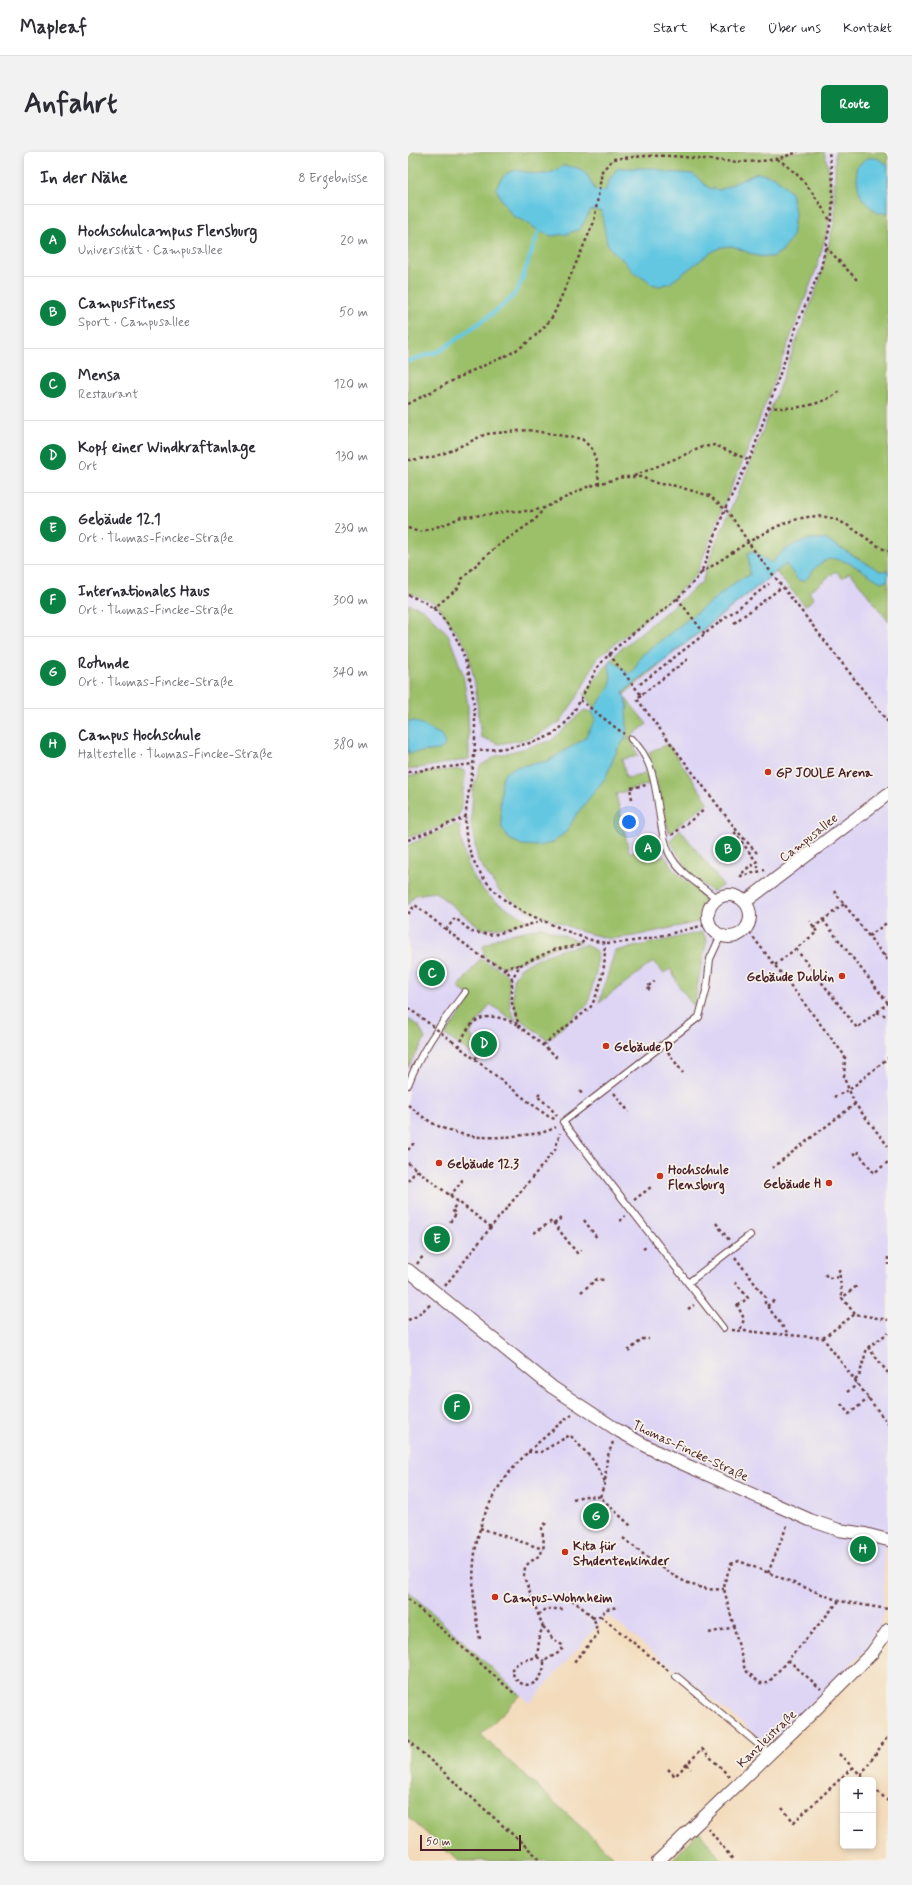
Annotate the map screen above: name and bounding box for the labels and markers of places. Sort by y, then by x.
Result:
place label: GP JOULE Arena [776,765,874,782]
marker: GP JOULE Arena [763,767,773,777]
pin: A [635,833,661,863]
pin: B [715,834,741,864]
pin: C [419,958,445,988]
place label: Gebäude Dublin [746,969,834,986]
marker: Gebäude Dublin [837,971,847,981]
pin: D [471,1029,497,1059]
place label: Gebäude D [614,1039,673,1056]
marker: Gebäude D [601,1041,611,1051]
place label: Gebäude 12.3 [447,1156,519,1173]
marker: Gebäude 12.3 [434,1158,444,1168]
place label: Hochschule Flensburg [668,1162,729,1195]
marker: Hochschule Flensburg [655,1171,665,1181]
place label: Gebäude H [763,1176,821,1193]
marker: Gebäude H [824,1178,834,1188]
pin: E [424,1224,450,1254]
pin: F [444,1392,470,1422]
pin: G [583,1501,609,1531]
pin: H [850,1534,876,1564]
place label: Kita für Studentenkinder [573,1538,670,1570]
marker: Kita für Studentenkinder [560,1547,570,1557]
place label: Campus-Wohnheim [503,1590,613,1607]
marker: Campus-Wohnheim [490,1592,500,1602]

